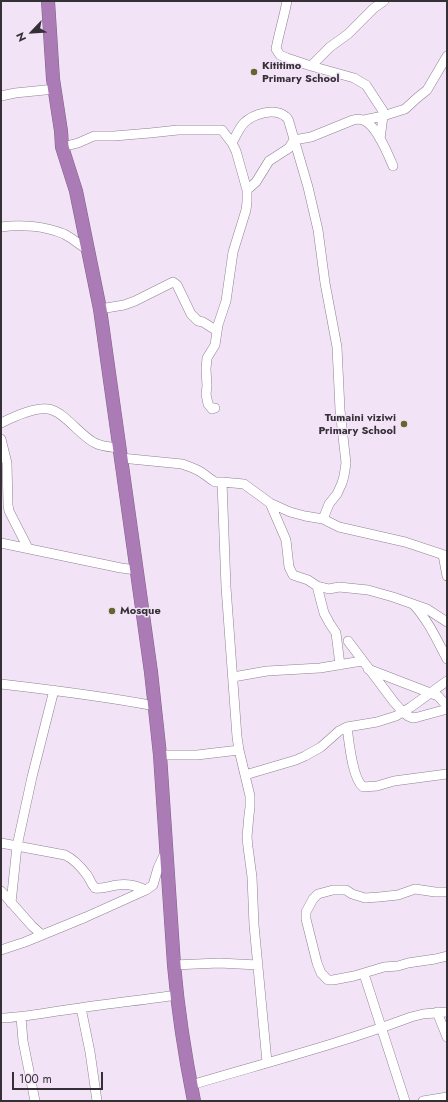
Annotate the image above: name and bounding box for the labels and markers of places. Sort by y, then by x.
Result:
place label: Kititimo Primary School [262,59,340,85]
marker: Kititimo Primary School [249,67,259,77]
place label: Tumaini viziwi Primary School [318,411,396,437]
marker: Tumaini viziwi Primary School [399,419,409,429]
place label: Mosque [120,604,161,618]
marker: Mosque [107,606,117,616]

